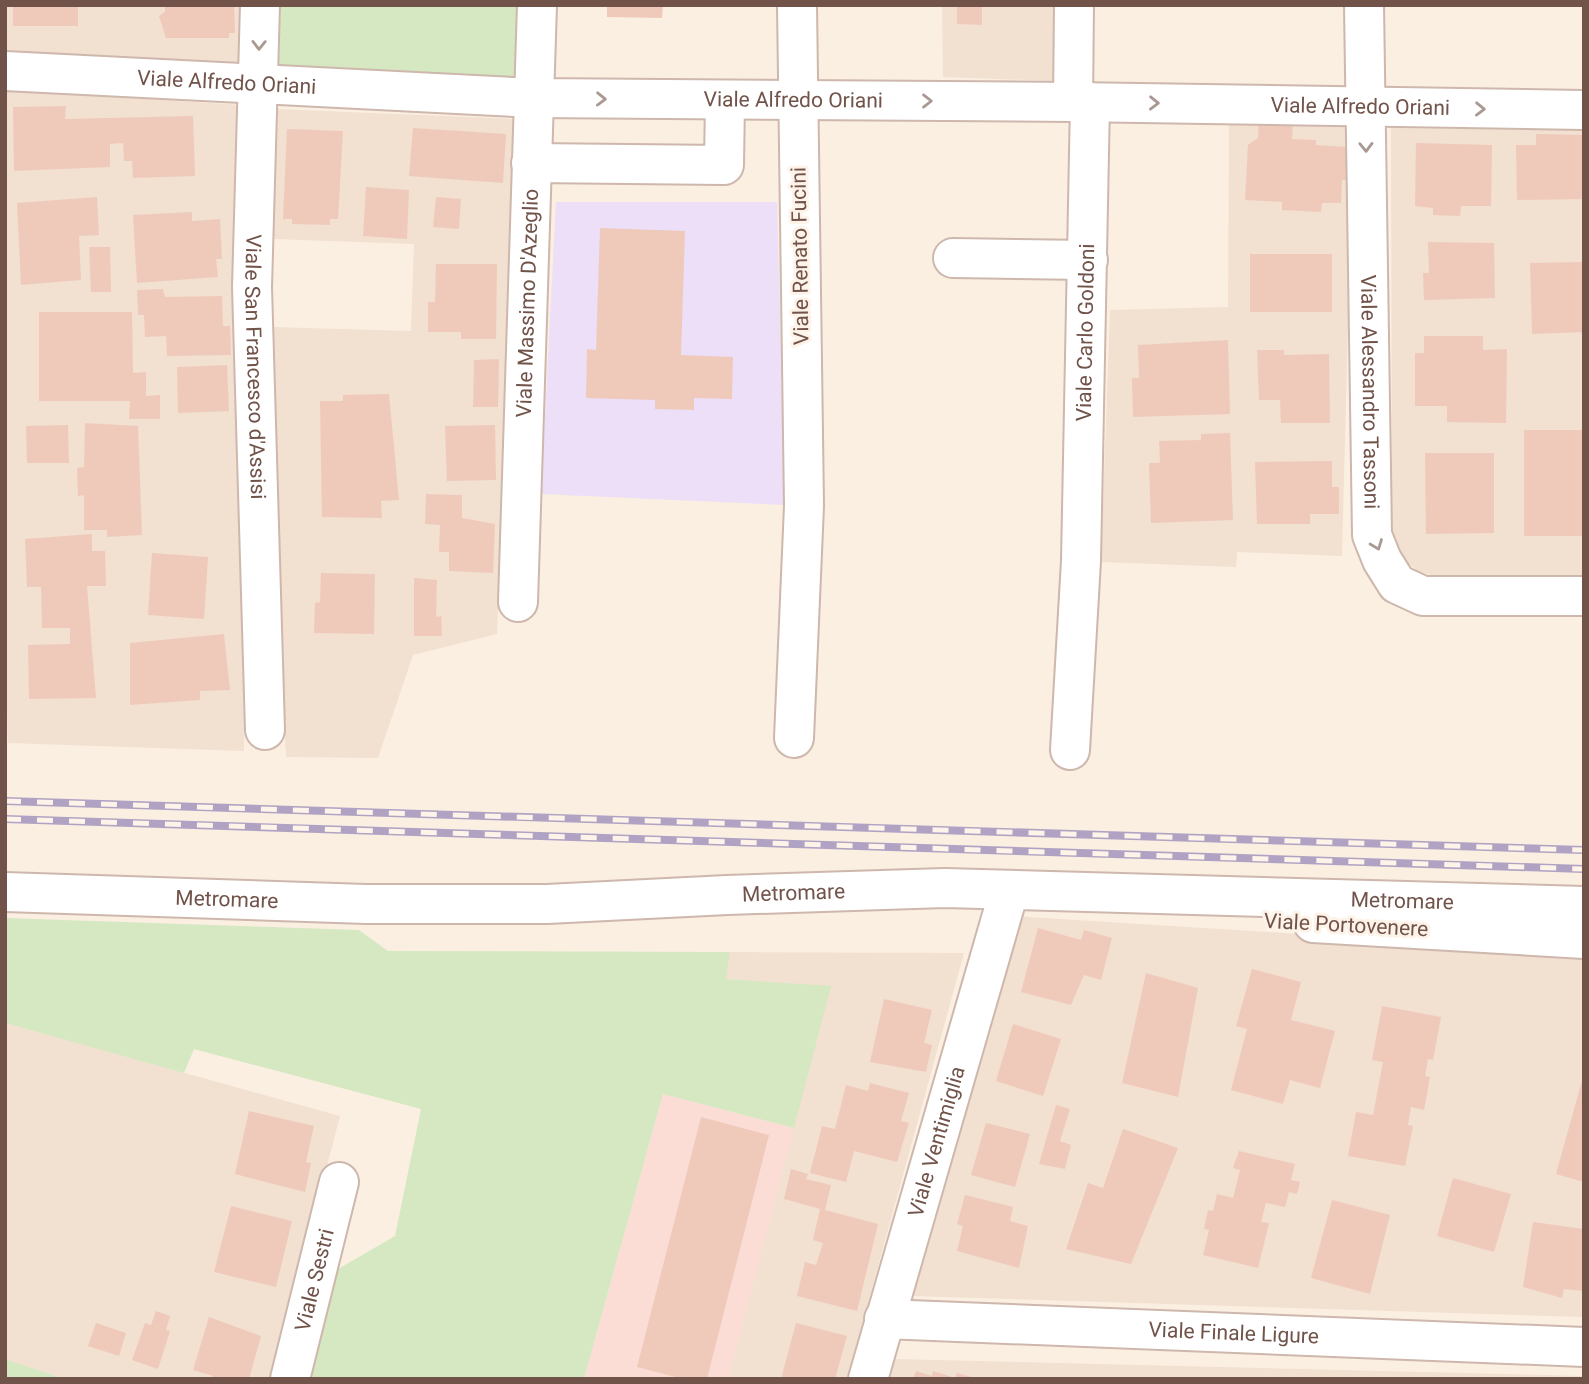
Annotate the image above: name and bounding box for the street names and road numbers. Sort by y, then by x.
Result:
street label: Viale Alfredo Oriani [136,66,317,99]
street label: Viale Alfredo Oriani [703,87,883,113]
street label: Viale Alfredo Oriani [1270,93,1450,120]
street label: Viale Renato Fucini [786,167,814,345]
street label: Viale Massimo D'Azeglio [512,188,543,418]
street label: Viale San Francesco d'Assisi [240,234,270,500]
street label: Viale Carlo Goldoni [1072,243,1099,422]
street label: Viale Alessandro Tassoni [1356,274,1384,510]
street label: Metromare [742,879,845,907]
street label: Metromare [175,886,279,913]
street label: Metromare [1350,887,1454,914]
street label: Viale Portovenere [1263,909,1429,941]
street label: Viale Ventimiglia [903,1063,970,1220]
street label: Viale Sestri [290,1226,339,1334]
street label: Viale Finale Ligure [1148,1318,1319,1348]

